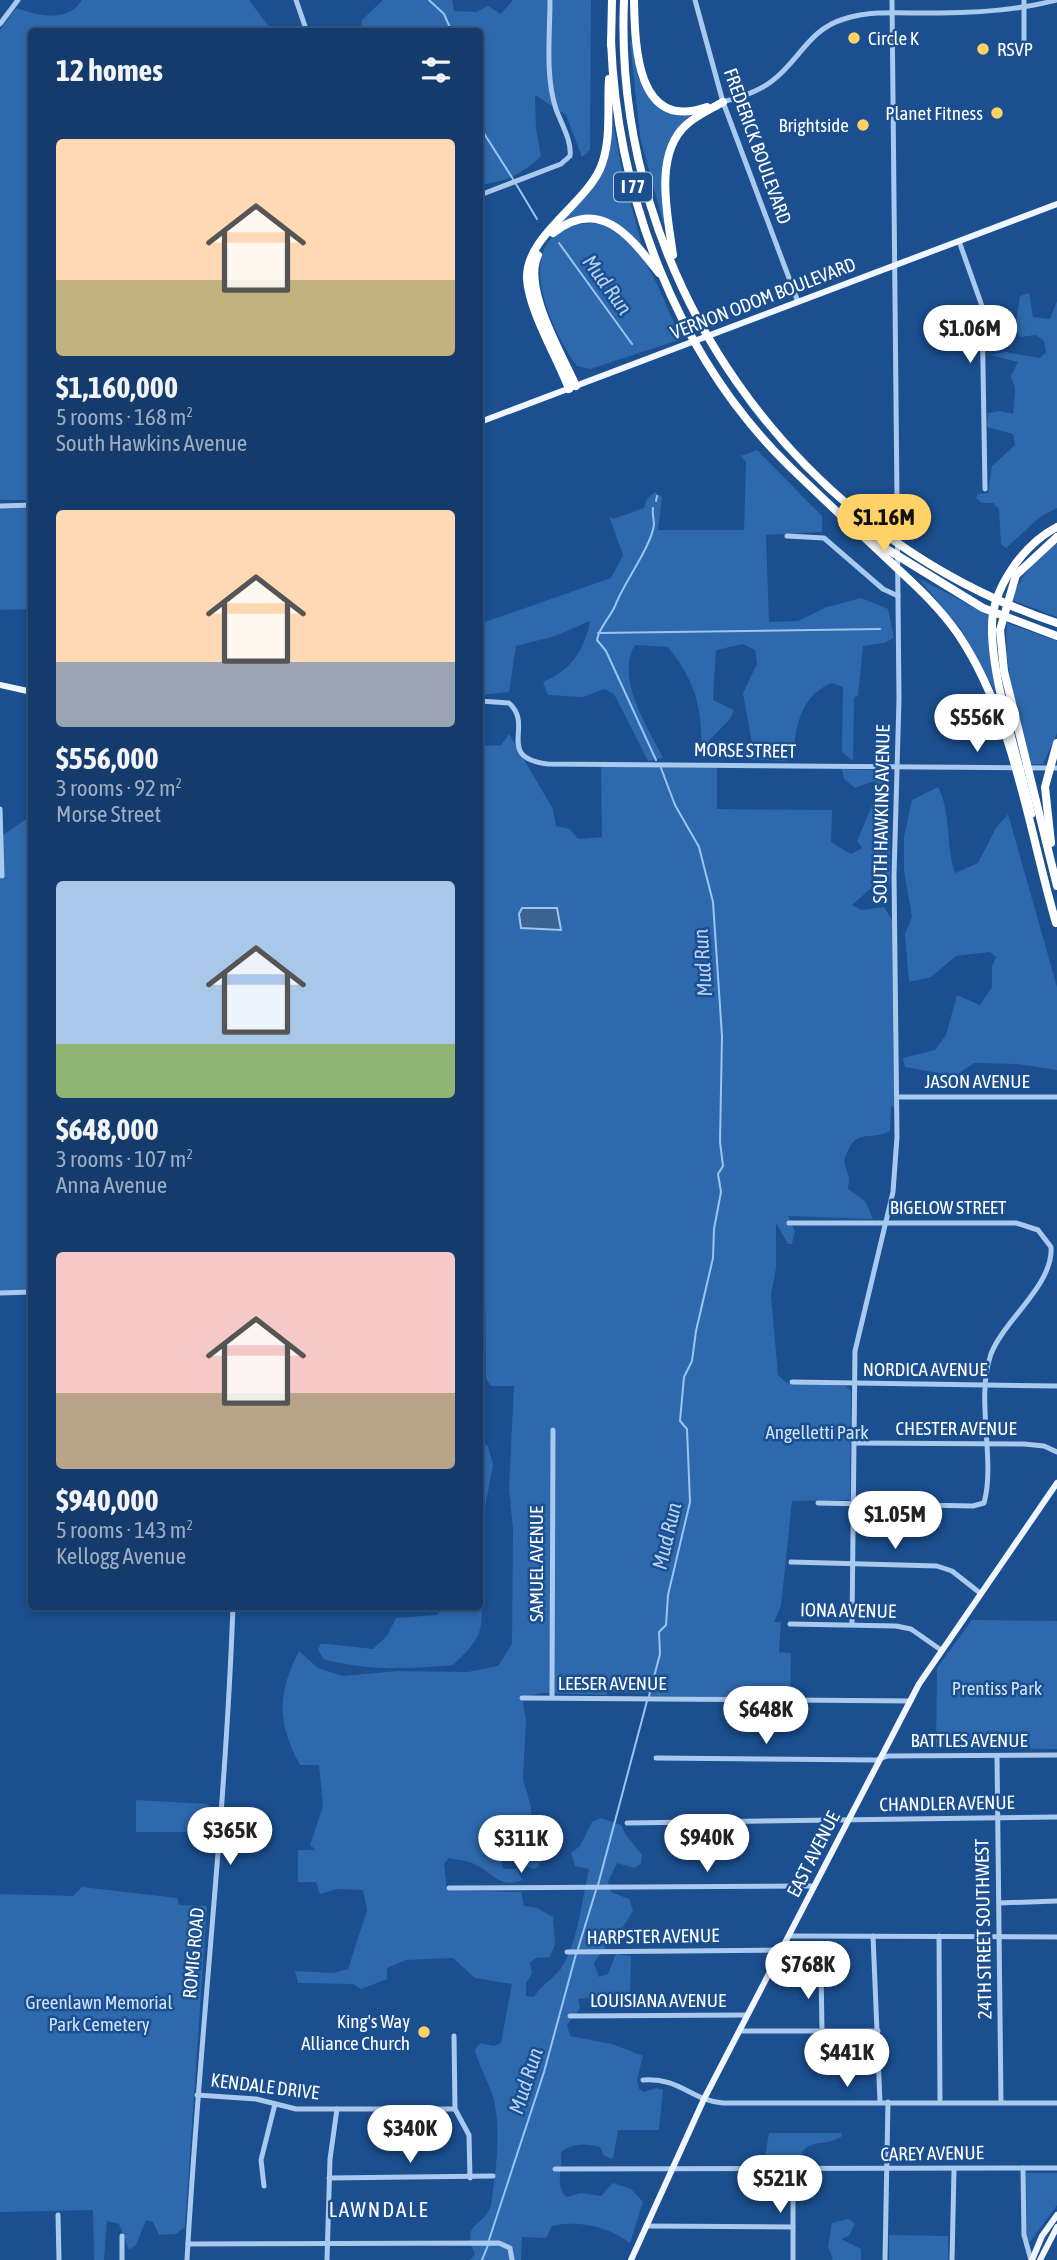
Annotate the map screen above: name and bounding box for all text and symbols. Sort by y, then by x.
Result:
place label: Circle K [868,27,920,49]
marker: Circle K [846,30,862,46]
place label: RSVP [997,38,1033,60]
marker: RSVP [975,41,991,57]
icon: filters [417,51,455,89]
text: 12 homes [56,53,163,87]
street label: FREDERICK BOULEVARD [720,65,796,227]
place label: Planet Fitness [885,102,983,124]
marker: Planet Fitness [989,105,1005,121]
place label: Brightside [778,114,849,136]
marker: Brightside [855,117,871,133]
road number: I 77 [614,172,652,202]
icon: home [193,185,319,311]
water label: Mud Run [578,250,637,319]
street label: VERNON ODOM BOULEVARD [667,253,859,343]
pin: $1.06M [913,306,1027,365]
text: $1.06M [939,315,1001,341]
text: $1,160,000 [56,370,178,404]
text: 5 rooms · 168 m² [56,404,193,430]
text: South Hawkins Avenue [56,430,247,456]
pin: $1.16M [827,494,941,554]
text: $1.16M [853,504,915,530]
icon: home [193,556,319,682]
pin: $556K [928,694,1026,754]
text: $556K [950,704,1004,730]
street label: SOUTH HAWKINS AVENUE [868,724,894,904]
street label: MORSE STREET [694,738,797,762]
text: $556,000 [56,741,159,775]
text: 3 rooms · 92 m² [56,775,182,801]
text: Morse Street [56,801,161,827]
icon: home [193,927,319,1053]
water label: Mud Run [688,928,716,998]
street label: JASON AVENUE [924,1070,1030,1092]
text: $648,000 [56,1112,159,1146]
text: 3 rooms · 107 m² [56,1146,193,1172]
text: Anna Avenue [56,1172,167,1198]
street label: BIGELOW STREET [890,1196,1007,1218]
icon: home [193,1298,319,1424]
street label: NORDICA AVENUE [863,1358,987,1380]
street label: CHESTER AVENUE [895,1417,1017,1439]
park label: Angelletti Park [765,1421,869,1443]
text: $940,000 [56,1483,159,1517]
pin: $1.05M [838,1492,952,1551]
water label: Mud Run [647,1500,685,1572]
text: $1.05M [864,1501,926,1527]
street label: SAMUEL AVENUE [525,1506,547,1622]
text: 5 rooms · 143 m² [56,1517,193,1543]
text: Kellogg Avenue [56,1543,186,1569]
street label: IONA AVENUE [800,1598,896,1622]
street label: LEESER AVENUE [558,1672,666,1694]
park label: Prentiss Park [952,1677,1043,1699]
pin: $648K [717,1686,815,1746]
text: $648K [739,1696,793,1722]
street label: BATTLES AVENUE [910,1729,1028,1751]
street label: CHANDLER AVENUE [879,1791,1015,1815]
street label: EAST AVENUE [782,1807,844,1901]
pin: $365K [181,1808,279,1867]
pin: $940K [658,1814,756,1874]
pin: $311K [472,1815,570,1875]
text: $365K [203,1817,257,1843]
text: $940K [680,1824,734,1850]
text: $311K [494,1825,548,1851]
street label: 24TH STREET SOUTHWEST [970,1838,996,2020]
street label: ROMIG ROAD [178,1907,208,1999]
street label: HARPSTER AVENUE [587,1924,719,1948]
pin: $768K [759,1941,857,2001]
text: $768K [781,1951,835,1977]
street label: LOUISIANA AVENUE [590,1989,726,2011]
park label: Greenlawn Memorial Park Cemetery [26,1991,172,2035]
place label: King's Way Alliance Church [301,2010,410,2054]
marker: King's Way Alliance Church [416,2024,432,2040]
pin: $441K [798,2030,896,2089]
text: $441K [820,2039,874,2065]
water label: Mud Run [503,2045,547,2117]
street label: KENDALE DRIVE [210,2068,320,2104]
pin: $340K [361,2106,459,2165]
text: $340K [383,2115,437,2141]
street label: CAREY AVENUE [880,2141,984,2165]
pin: $521K [731,2156,829,2215]
text: $521K [753,2165,807,2191]
district label: LAWNDALE [329,2197,429,2221]

